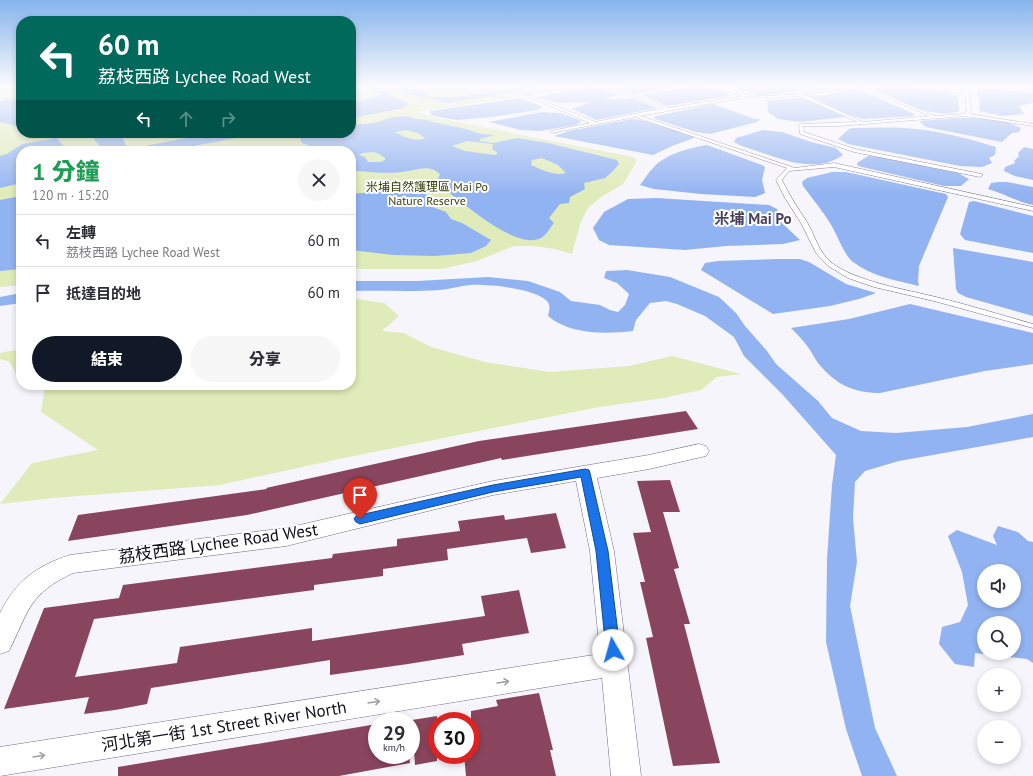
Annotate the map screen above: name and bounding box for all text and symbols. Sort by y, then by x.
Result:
text: 60 m [98,26,159,63]
icon: left [32,32,84,84]
text: 荔枝西路 Lychee Road West [98,65,311,88]
icon: left [133,108,155,130]
icon: ahead [175,108,197,130]
icon: right [217,108,239,130]
text: 1 分鐘 [32,156,100,187]
button: close [298,159,340,201]
park label: 米埔自然護理區 Mai Po Nature Reserve [366,179,488,208]
text: 120 m · 15:20 [32,187,109,204]
district label: 米埔 Mai Po [714,209,792,228]
text: 左轉 [66,223,96,242]
icon: left [32,230,54,252]
text: 60 m [307,231,340,250]
text: 荔枝西路 Lychee Road West [66,244,220,261]
icon: arrive [32,282,54,304]
text: 60 m [307,283,340,302]
text: 抵達目的地 [66,284,141,303]
button: 結束 [32,336,182,382]
button: 分享 [190,336,340,382]
pin [343,478,377,519]
icon: arrive [349,484,371,506]
street label: 荔枝西路 Lychee Road West [117,518,319,568]
map controls [977,564,1021,764]
button: sound [977,564,1021,608]
button: search [977,616,1021,660]
position arrow [592,629,634,671]
button: + [977,668,1021,712]
one-way arrow [496,677,509,685]
street label: 河北第一街 1st Street River North [100,696,348,756]
one-way arrow [367,698,380,706]
speed limit sign: 30 [428,712,480,764]
text: 29 [383,720,405,746]
button: − [977,720,1021,764]
text: km/h [383,741,405,754]
one-way arrow [32,752,45,760]

